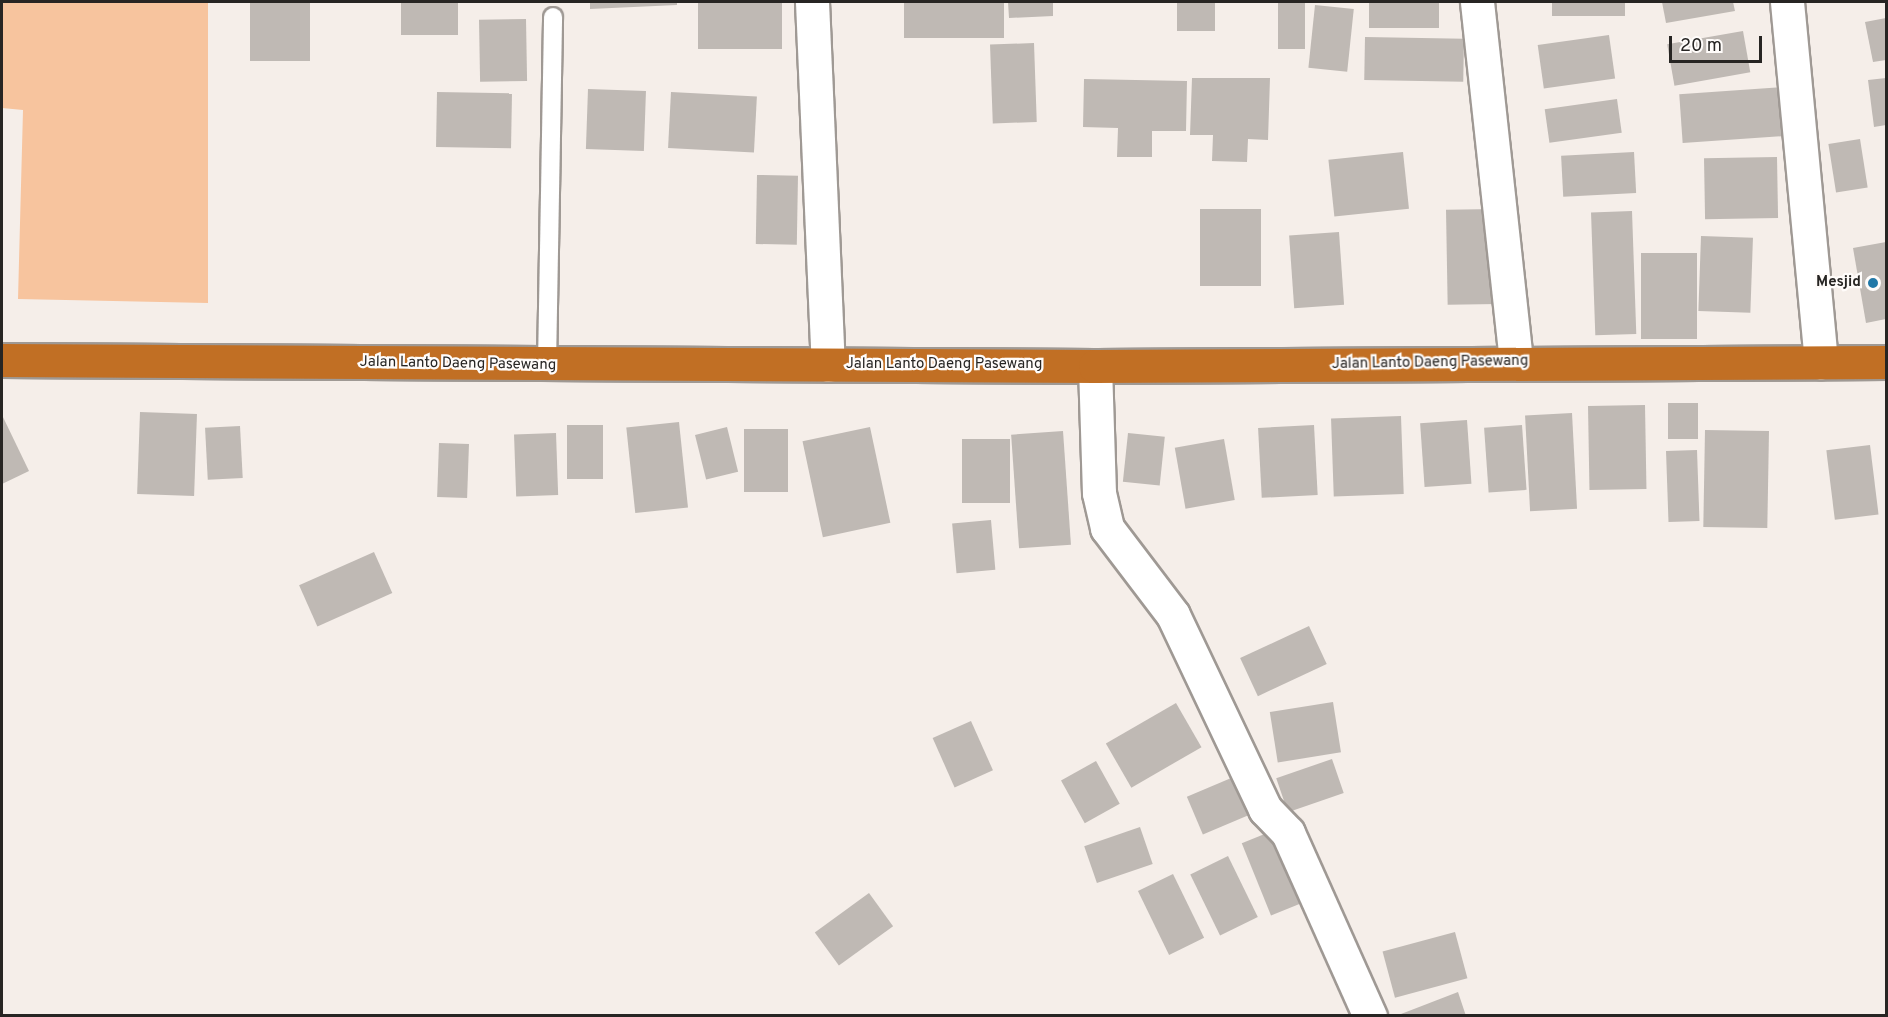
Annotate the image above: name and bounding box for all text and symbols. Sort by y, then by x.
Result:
scale bar [1672,24,1765,62]
text: 20 m [1680,35,1722,58]
place label: Mesjid [1816,274,1861,292]
marker: Mesjid [1866,276,1880,290]
street label: Jalan Lanto Daeng Pasewang [1331,352,1529,374]
street label: Jalan Lanto Daeng Pasewang [359,353,557,375]
street label: Jalan Lanto Daeng Pasewang [846,356,1042,374]

